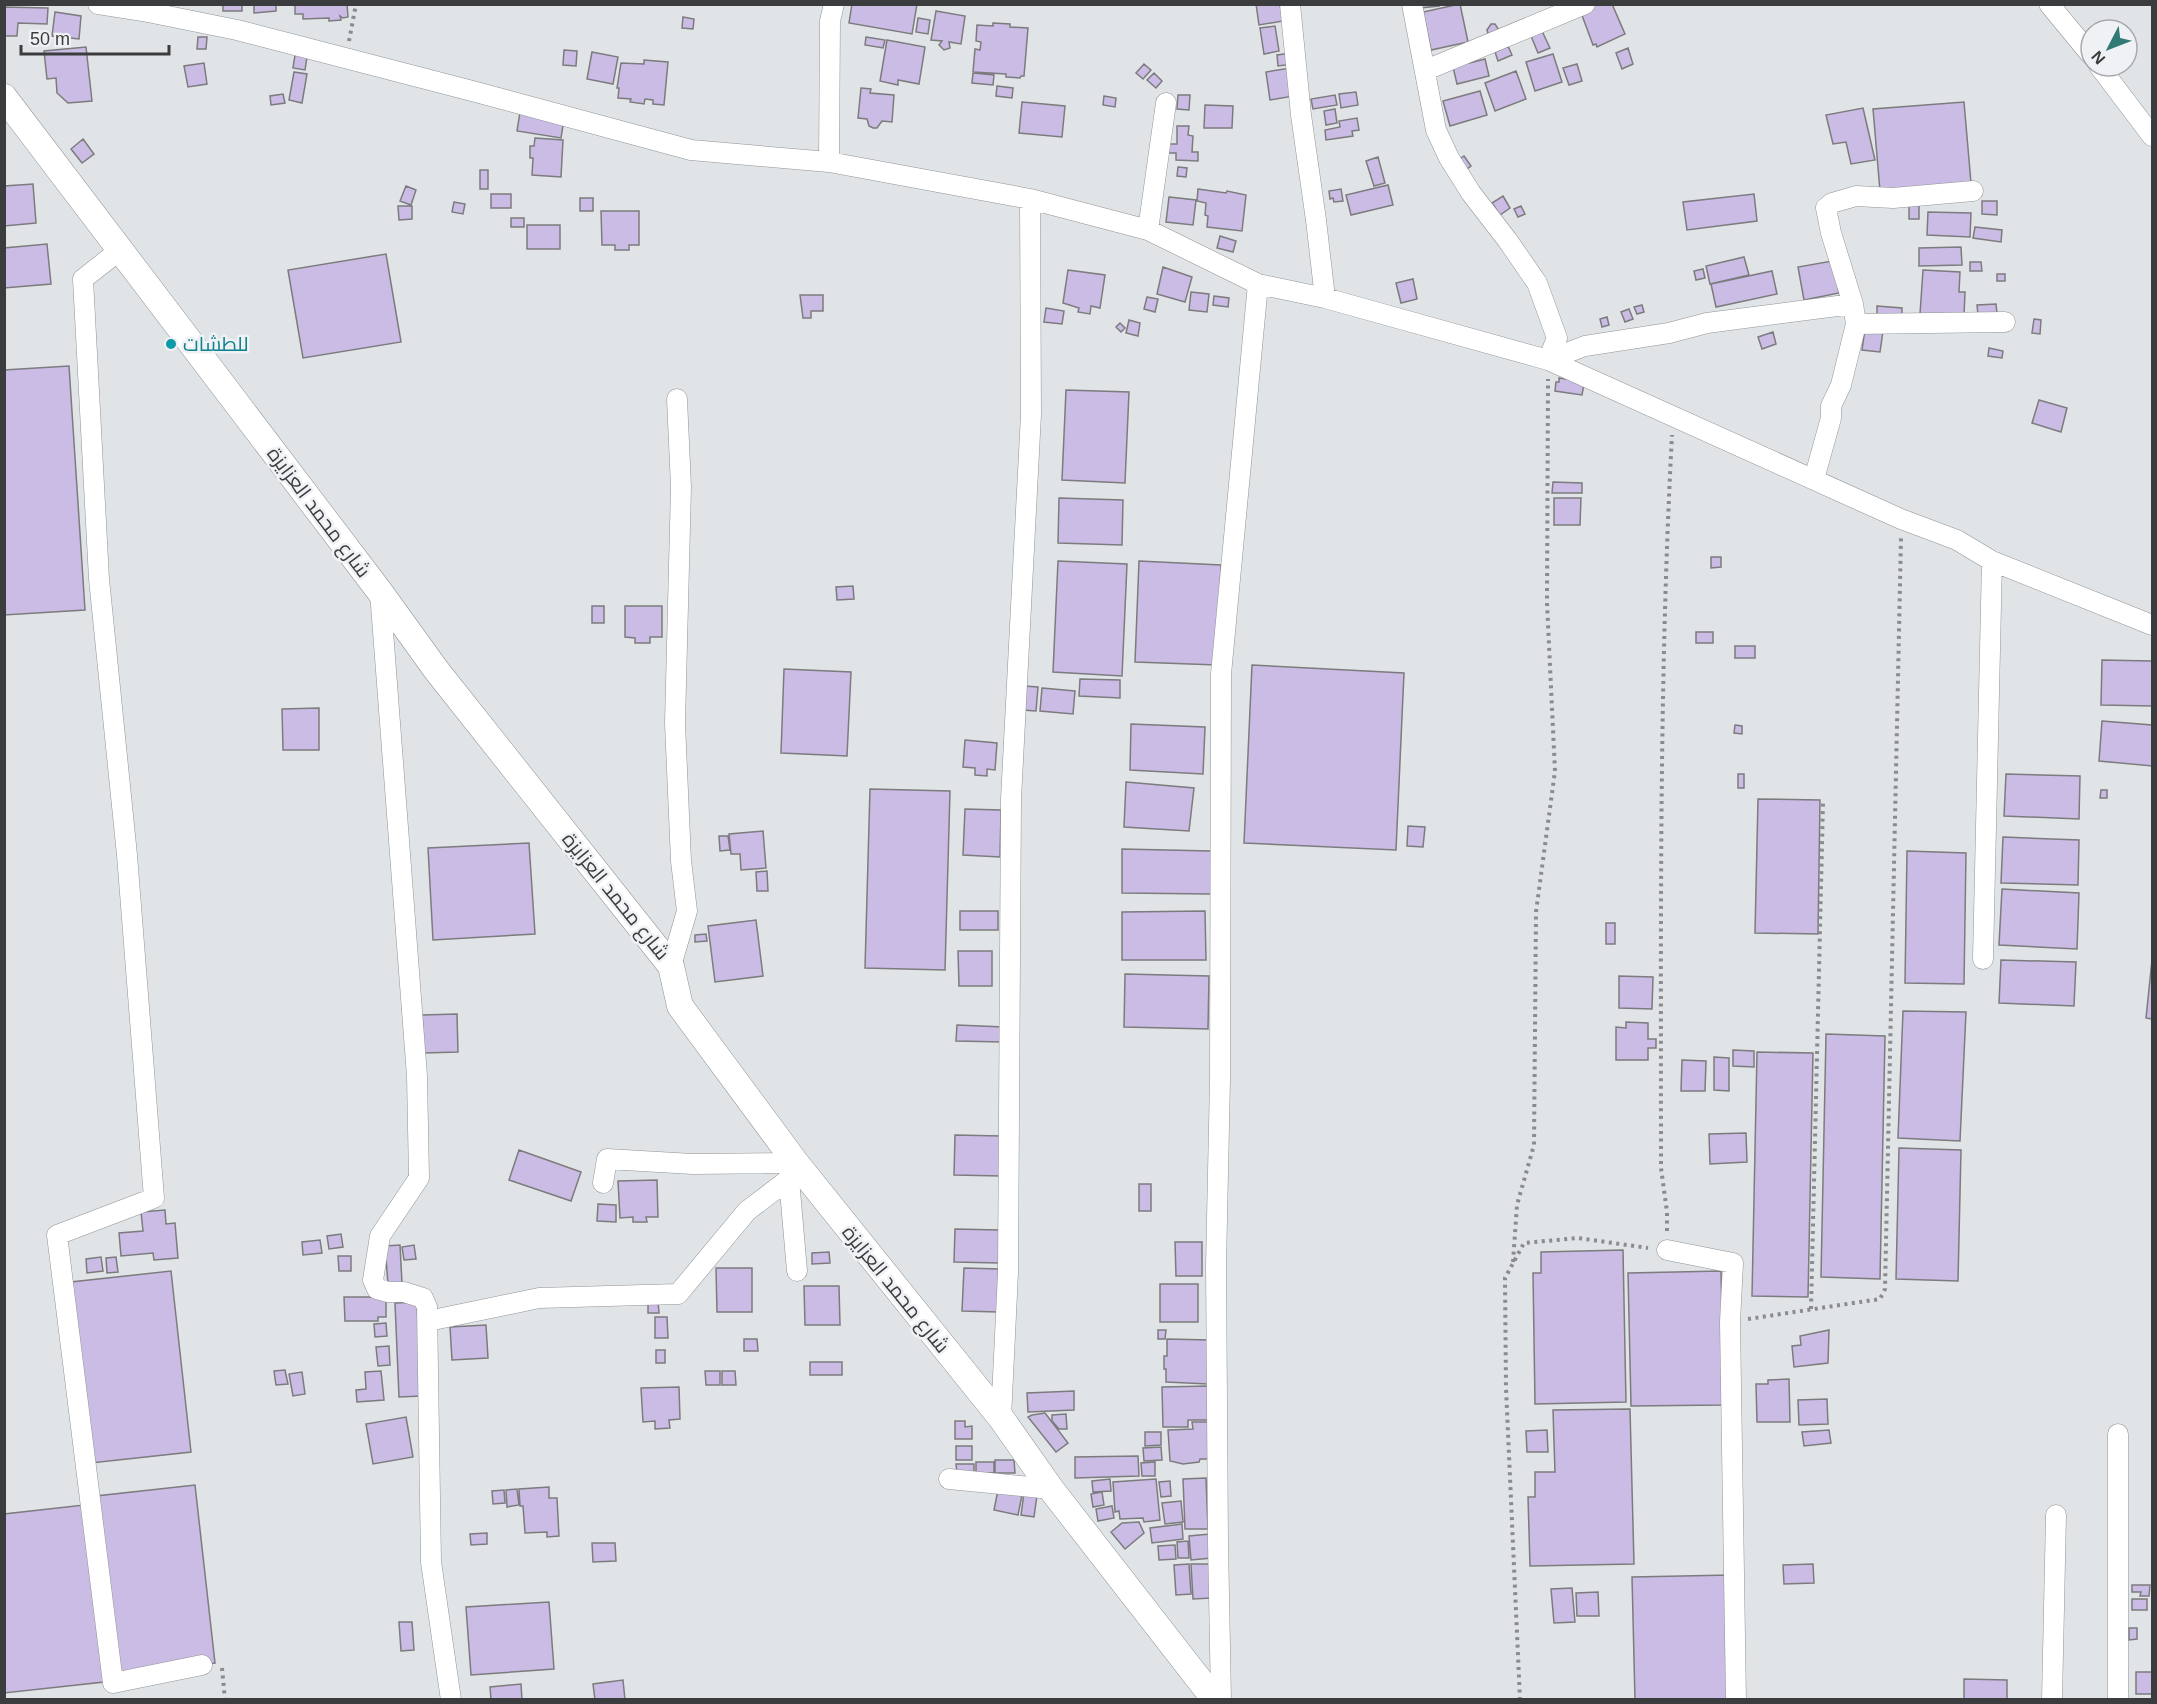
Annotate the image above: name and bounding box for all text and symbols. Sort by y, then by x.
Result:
scale bar [21,18,170,56]
north arrow [2079,18,2139,78]
text: 50 m [30,29,70,49]
text: N [2088,48,2108,68]
place label: للطشات [183,333,249,355]
marker: للطشات [164,337,178,351]
street label: شارع محمد العزايزة [261,443,375,583]
street label: شارع محمد العزايزة [556,828,674,966]
street label: شارع محمد العزايزة [836,1221,954,1359]

